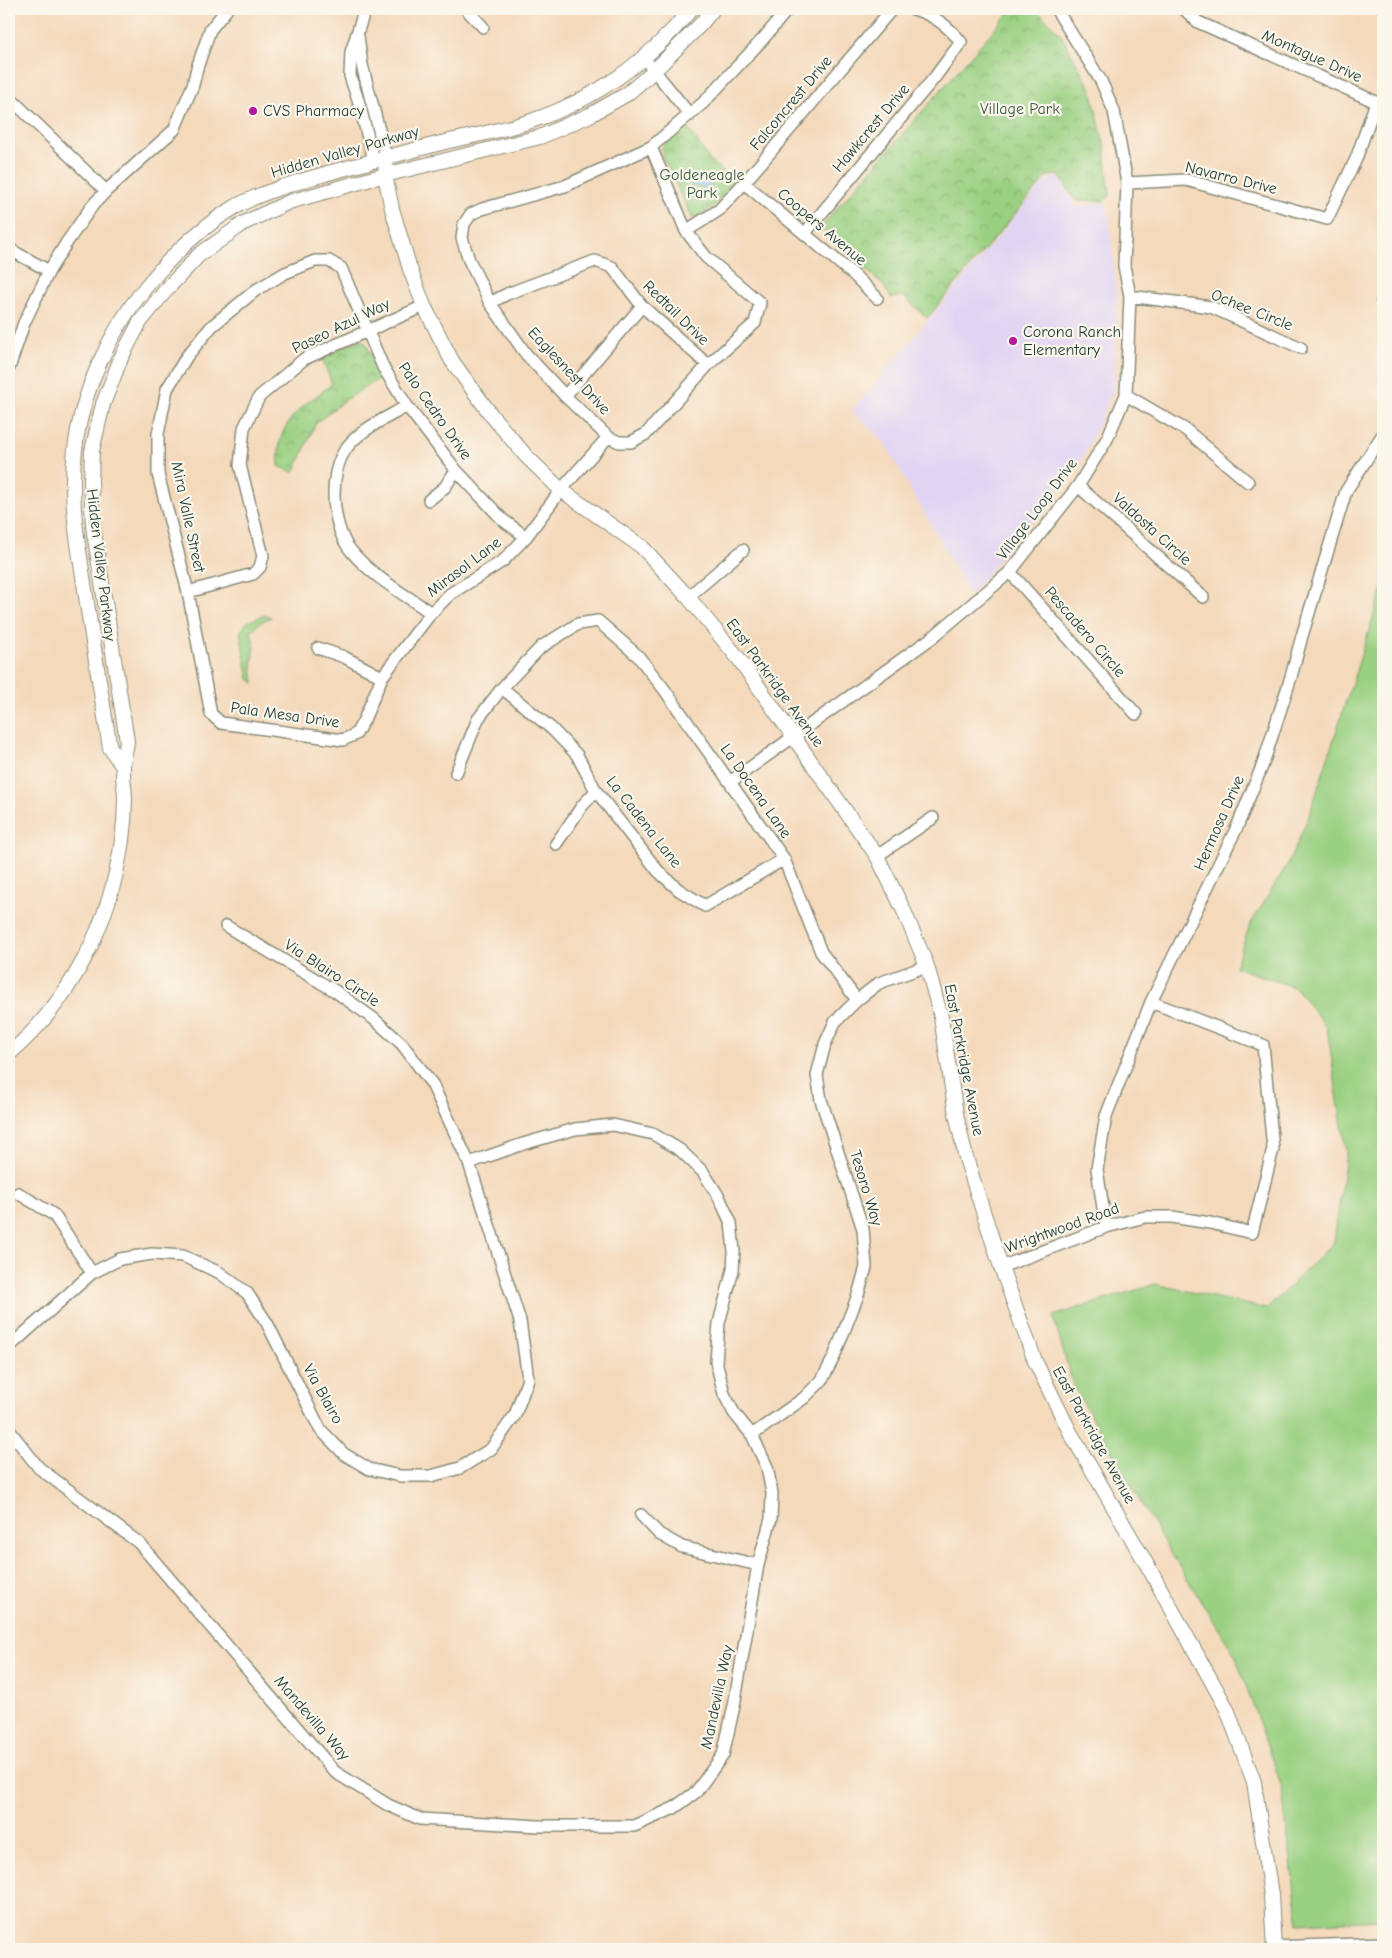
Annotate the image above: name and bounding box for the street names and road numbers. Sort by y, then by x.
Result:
street label: Montague Drive [1259,26,1365,86]
street label: Falconcrest Drive [746,52,836,154]
street label: Hawkcrest Drive [829,80,913,176]
street label: Hidden Valley Parkway [269,122,422,182]
street label: Navarro Drive [1183,158,1279,198]
street label: Coopers Avenue [774,185,870,269]
street label: Redtail Drive [639,277,713,349]
street label: Ochee Circle [1209,285,1295,335]
street label: Paseo Azul Way [289,294,394,357]
street label: Eaglesnest Drive [524,324,614,418]
street label: Palo Cedro Drive [395,359,475,463]
street label: Village Loop Drive [993,455,1081,563]
street label: Mira Valle Street [167,460,209,575]
street label: Hidden Valley Parkway [83,488,119,643]
street label: Valdosta Circle [1109,489,1195,569]
street label: Mirasol Lane [423,533,505,601]
street label: Pescadero Circle [1041,583,1129,681]
street label: East Parkridge Avenue [722,615,828,751]
street label: Pala Mesa Drive [229,698,341,732]
street label: La Docena Lane [717,740,795,842]
street label: La Cadena Lane [603,773,685,871]
street label: Hermosa Drive [1190,773,1248,873]
street label: Via Blairo Circle [281,936,383,1010]
street label: East Parkridge Avenue [940,983,988,1137]
street label: Tesoro Way [846,1148,886,1229]
street label: Wrightwood Road [1003,1199,1121,1257]
street label: Via Blairo [299,1361,347,1427]
street label: East Parkridge Avenue [1049,1363,1139,1507]
street label: Mandevilla Way [697,1642,737,1751]
street label: Mandevilla Way [270,1672,354,1765]

